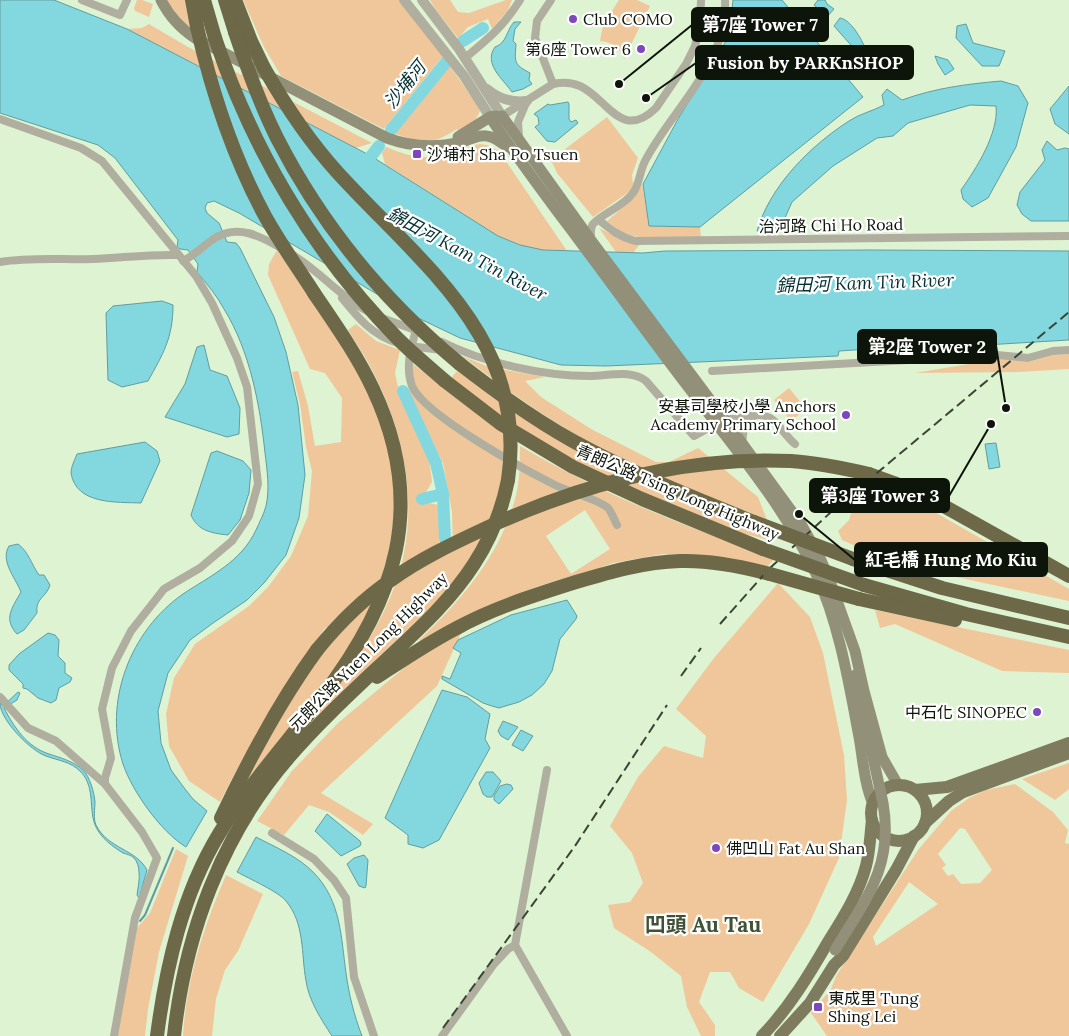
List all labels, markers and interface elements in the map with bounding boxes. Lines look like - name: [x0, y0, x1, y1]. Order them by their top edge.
- callout: 第7座 Tower 7: [692, 8, 828, 41]
- place label: Club COMO: [583, 9, 673, 29]
- marker: Club COMO: [567, 13, 579, 25]
- text: 第7座 Tower 7: [702, 13, 819, 36]
- place label: 第6座 Tower 6: [525, 39, 631, 59]
- marker: 第6座 Tower 6: [635, 43, 647, 55]
- callout: Fusion by PARKnSHOP: [696, 46, 913, 79]
- text: Fusion by PARKnSHOP: [707, 51, 904, 74]
- water label: 沙埔河: [379, 54, 432, 113]
- place label: 沙埔村 Sha Po Tsuen: [427, 144, 579, 164]
- marker: 沙埔村 Sha Po Tsuen: [411, 148, 423, 160]
- water label: 錦田河 Kam Tin River: [383, 202, 552, 306]
- street label: 治河路 Chi Ho Road: [759, 214, 904, 236]
- water label: 錦田河 Kam Tin River: [776, 268, 955, 297]
- callout: 第2座 Tower 2: [858, 330, 996, 363]
- text: 第2座 Tower 2: [868, 335, 986, 358]
- place label: 安基司學校小學 Anchors Academy Primary School: [649, 396, 836, 434]
- marker: 安基司學校小學 Anchors Academy Primary School: [840, 409, 852, 421]
- street label: 青朗公路 Tsing Long Highway: [573, 440, 783, 544]
- callout: 第3座 Tower 3: [810, 479, 949, 512]
- text: 第3座 Tower 3: [820, 484, 940, 507]
- callout: 紅毛橋 Hung Mo Kiu: [855, 543, 1047, 576]
- text: 紅毛橋 Hung Mo Kiu: [865, 548, 1037, 571]
- street label: 元朗公路 Yuen Long Highway: [285, 567, 452, 734]
- place label: 中石化 SINOPEC: [905, 702, 1027, 722]
- marker: 中石化 SINOPEC: [1031, 706, 1043, 718]
- place label: 佛凹山 Fat Au Shan: [726, 838, 866, 858]
- marker: 佛凹山 Fat Au Shan: [710, 842, 722, 854]
- district label: 凹頭 Au Tau: [645, 911, 761, 938]
- place label: 東成里 Tung Shing Lei: [828, 988, 919, 1026]
- marker: 東成里 Tung Shing Lei: [812, 1001, 824, 1013]

